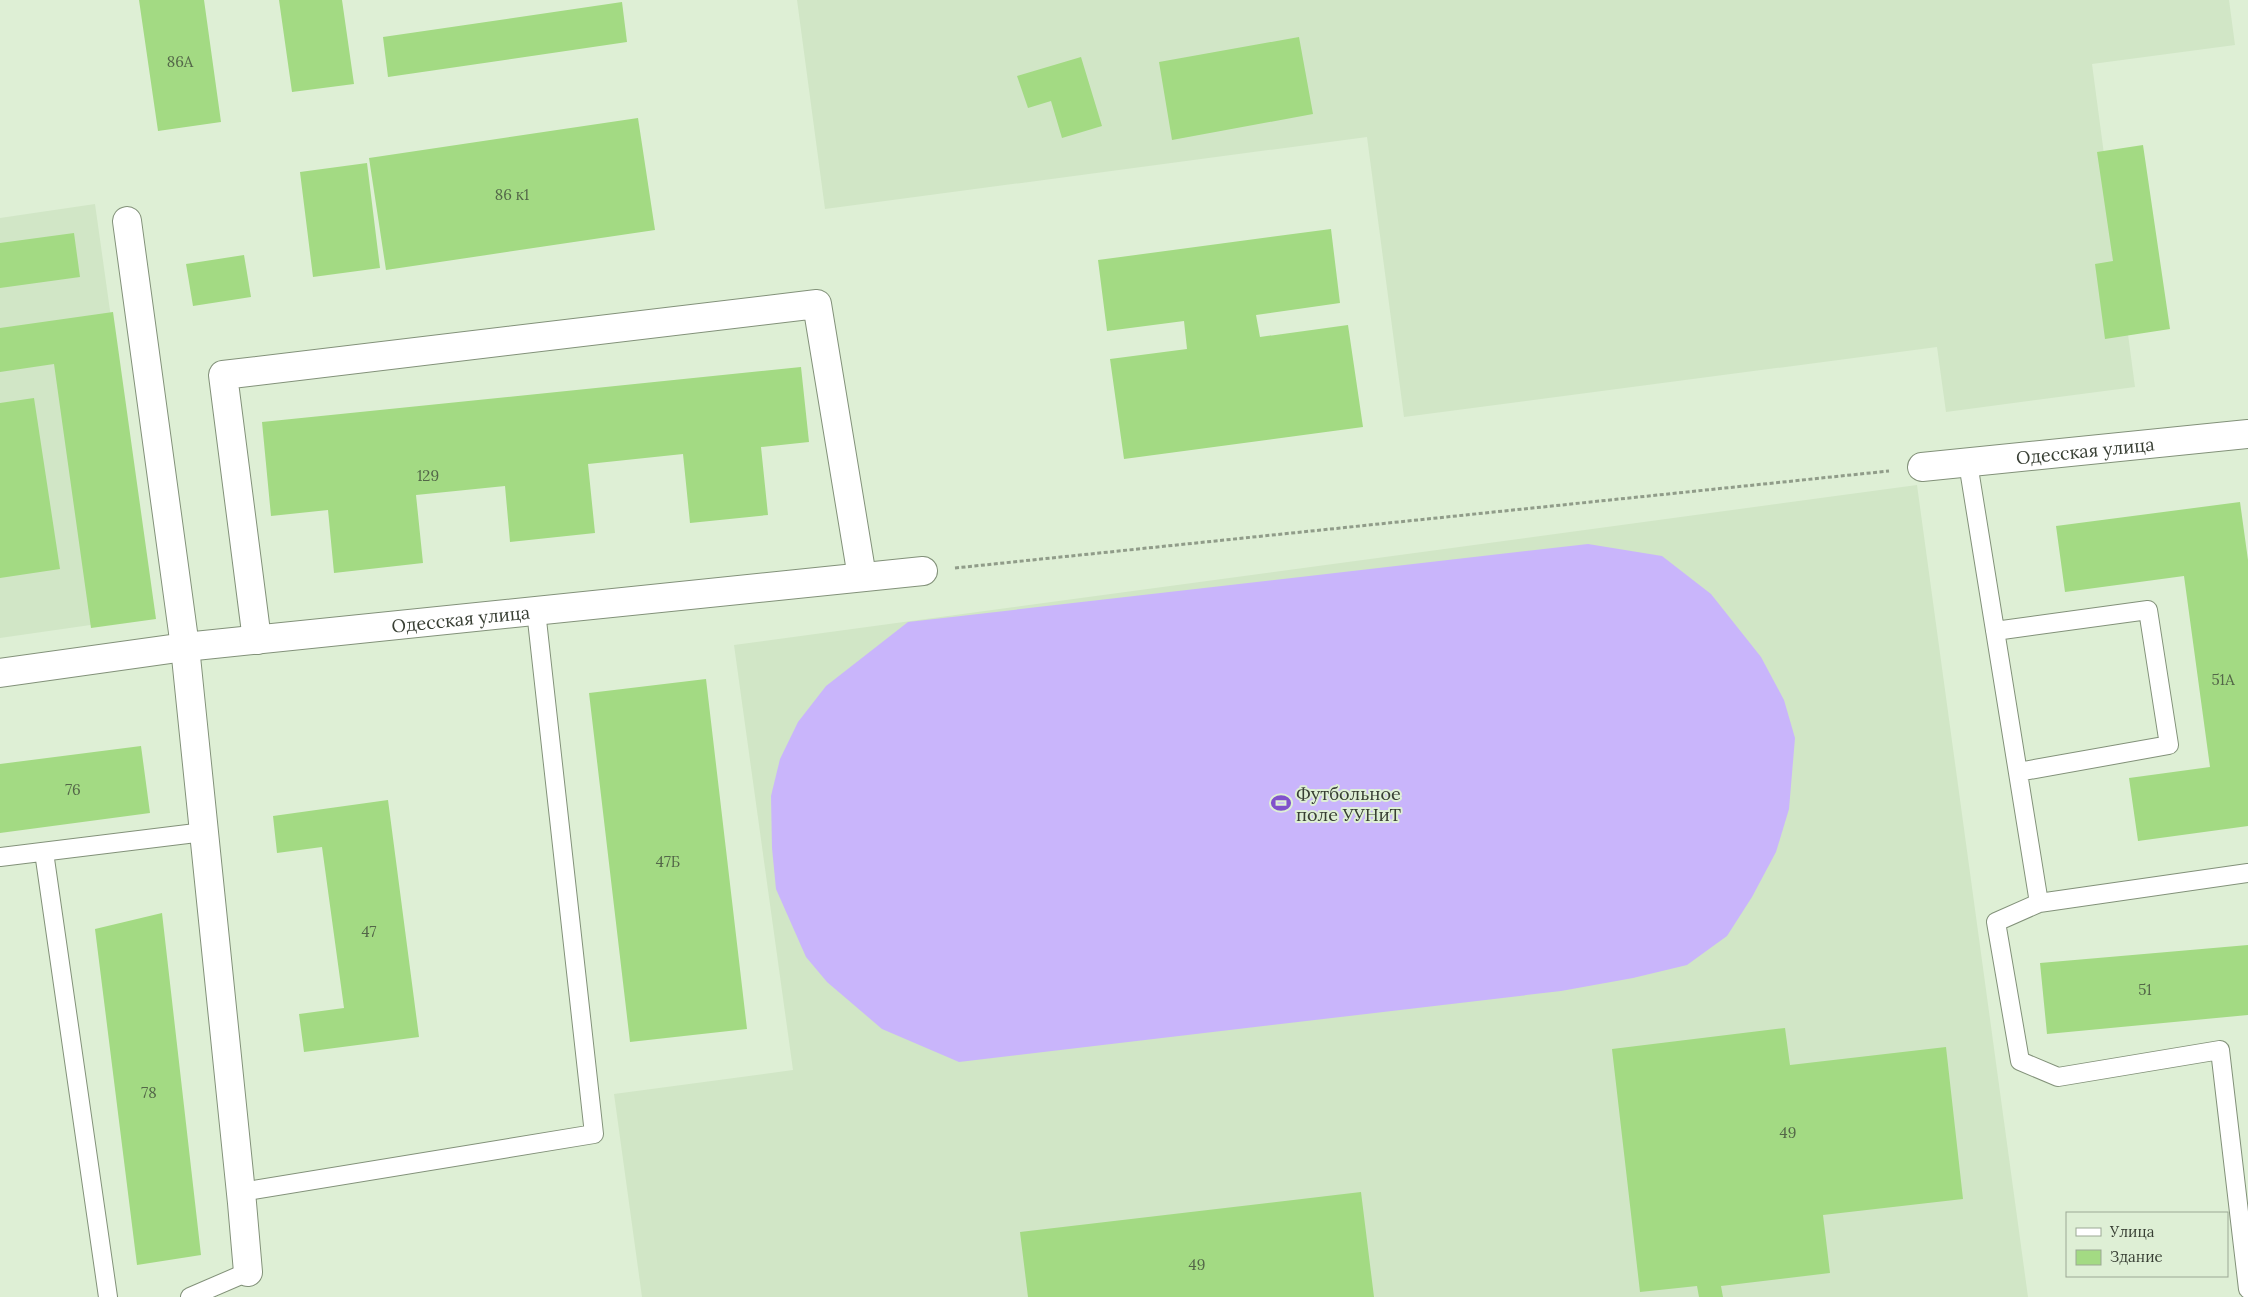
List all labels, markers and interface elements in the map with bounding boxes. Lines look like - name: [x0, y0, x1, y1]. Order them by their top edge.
- house number: 86А: [167, 52, 194, 71]
- house number: 86 к1: [495, 185, 529, 204]
- street label: Одесская улица: [2015, 432, 2155, 469]
- house number: 129: [417, 466, 439, 485]
- street label: Одесская улица: [390, 600, 531, 637]
- house number: 51А: [2211, 670, 2235, 689]
- house number: 76: [65, 780, 81, 799]
- place label: Футбольное поле УУНиТ: [1296, 782, 1401, 826]
- sports icon: Футбольное поле УУНиТ: [1270, 792, 1292, 814]
- house number: 47Б: [656, 852, 680, 871]
- house number: 47: [361, 922, 377, 941]
- house number: 51: [2138, 980, 2152, 999]
- house number: 78: [141, 1083, 157, 1102]
- house number: 49: [1780, 1123, 1796, 1142]
- legend: [2066, 1212, 2228, 1277]
- text: Улица: [2109, 1222, 2155, 1241]
- text: Здание: [2110, 1247, 2163, 1266]
- house number: 49: [1189, 1255, 1205, 1274]

